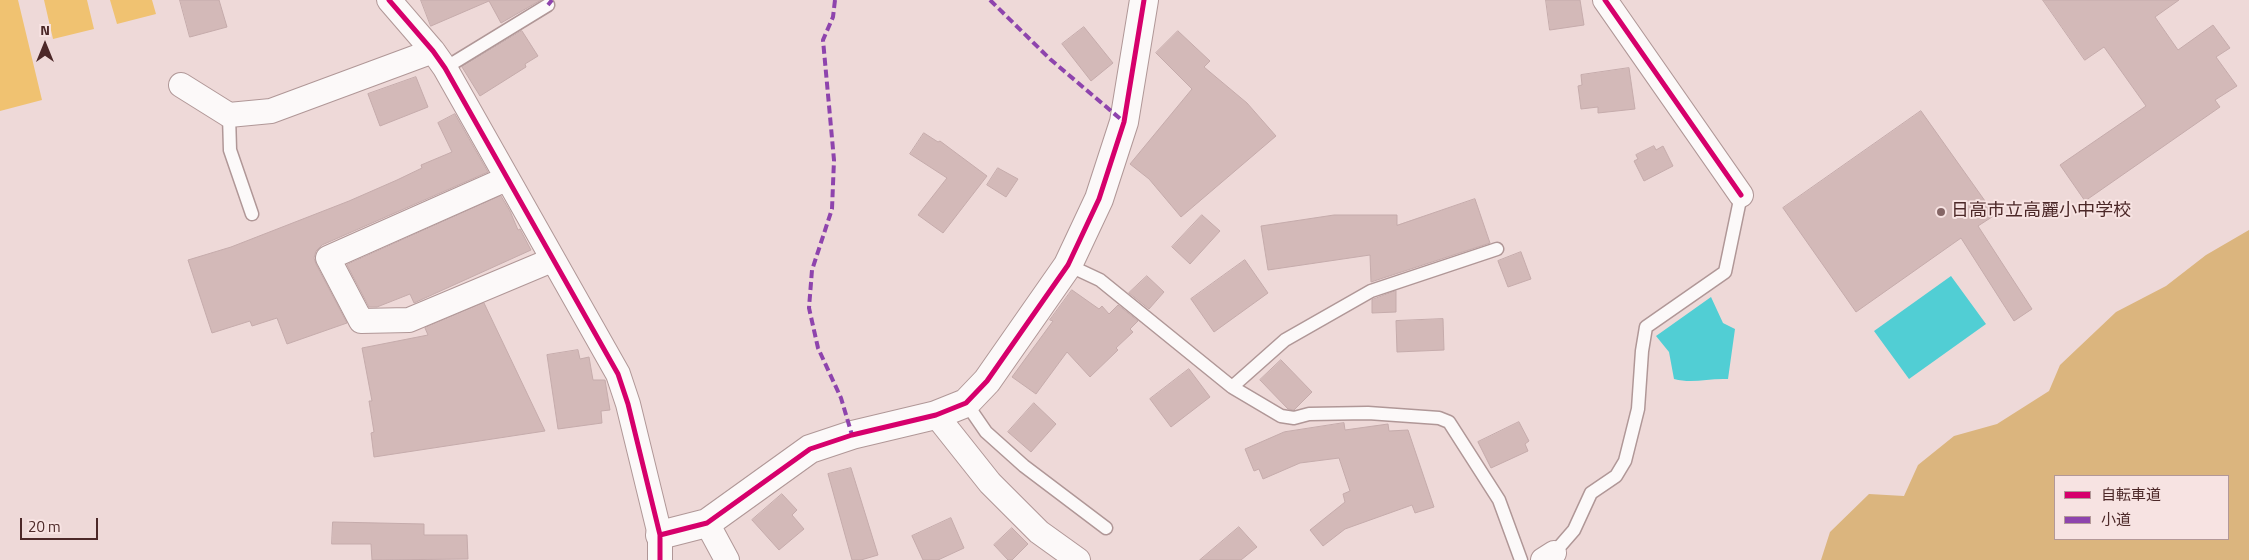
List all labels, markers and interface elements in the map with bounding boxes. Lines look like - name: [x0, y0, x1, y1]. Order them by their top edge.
- text: N: [40, 19, 50, 40]
- north arrow: [20, 20, 70, 70]
- place label: 日高市立高麗小中学校: [1951, 201, 2131, 223]
- marker: 日高市立高麗小中学校: [1935, 206, 1947, 218]
- legend: [2054, 475, 2229, 540]
- text: 自転車道: [2101, 483, 2161, 506]
- scale bar: [22, 508, 100, 540]
- text: 小道: [2101, 508, 2131, 531]
- text: 20 m: [28, 515, 61, 538]

